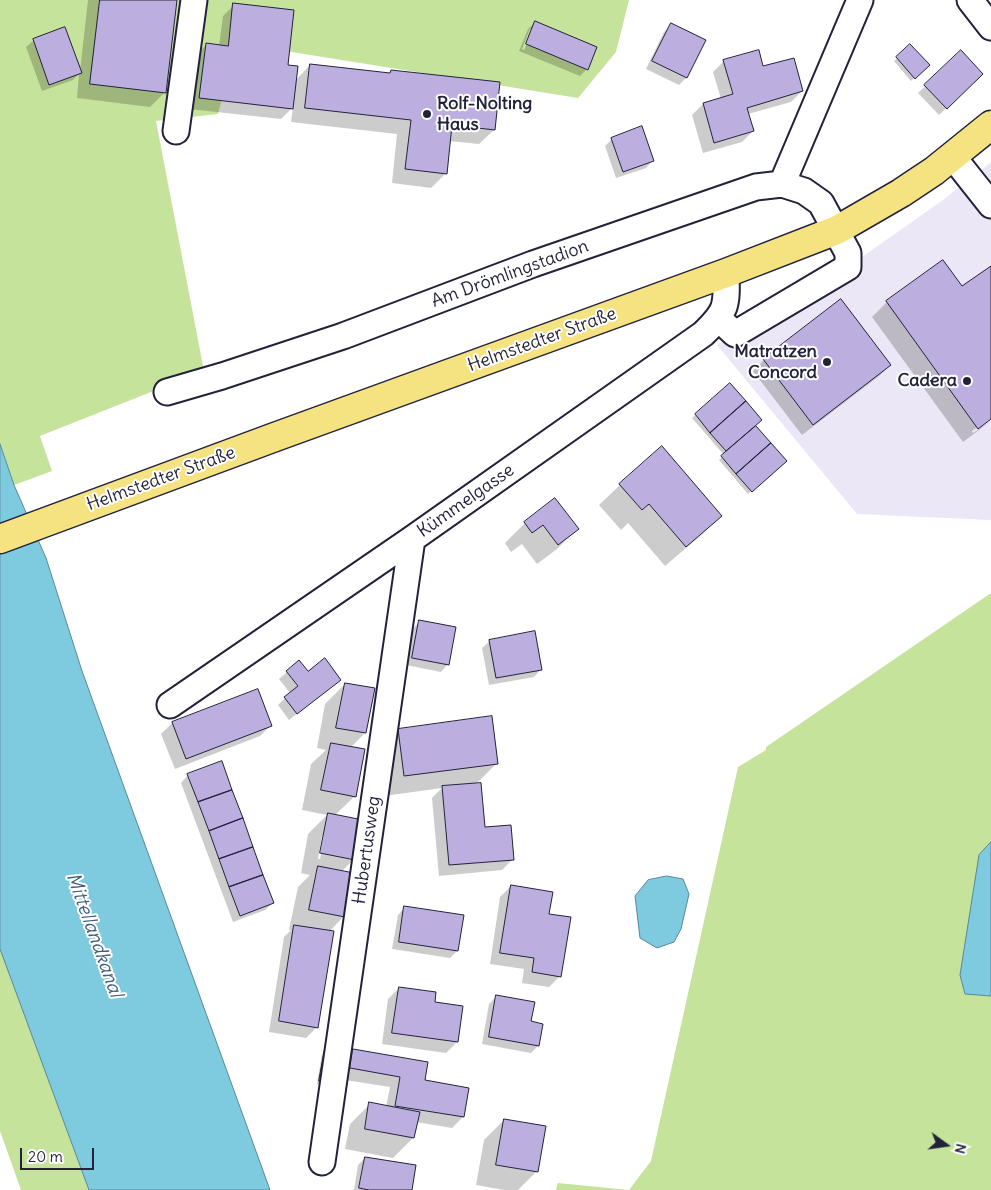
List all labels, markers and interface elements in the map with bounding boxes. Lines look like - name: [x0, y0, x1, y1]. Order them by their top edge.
- place label: Rolf-Nolting Haus: [437, 93, 532, 136]
- marker: Rolf-Nolting Haus: [421, 108, 433, 120]
- street label: Am Drömlingstadion: [428, 236, 592, 312]
- street label: Helmstedter Straße: [465, 303, 619, 377]
- place label: Matratzen Concord: [734, 341, 817, 384]
- marker: Matratzen Concord: [821, 356, 833, 368]
- place label: Cadera: [897, 370, 957, 392]
- marker: Cadera: [961, 375, 973, 387]
- street label: Helmstedter Straße: [84, 442, 238, 516]
- street label: Kümmelgasse: [413, 460, 519, 542]
- street label: Hubertusweg: [349, 794, 385, 906]
- water label: Mittellandkanal: [61, 870, 127, 1000]
- north arrow: [921, 1120, 971, 1170]
- scale bar: [22, 1138, 96, 1170]
- text: N: [951, 1142, 970, 1156]
- text: 20 m: [28, 1147, 63, 1166]

